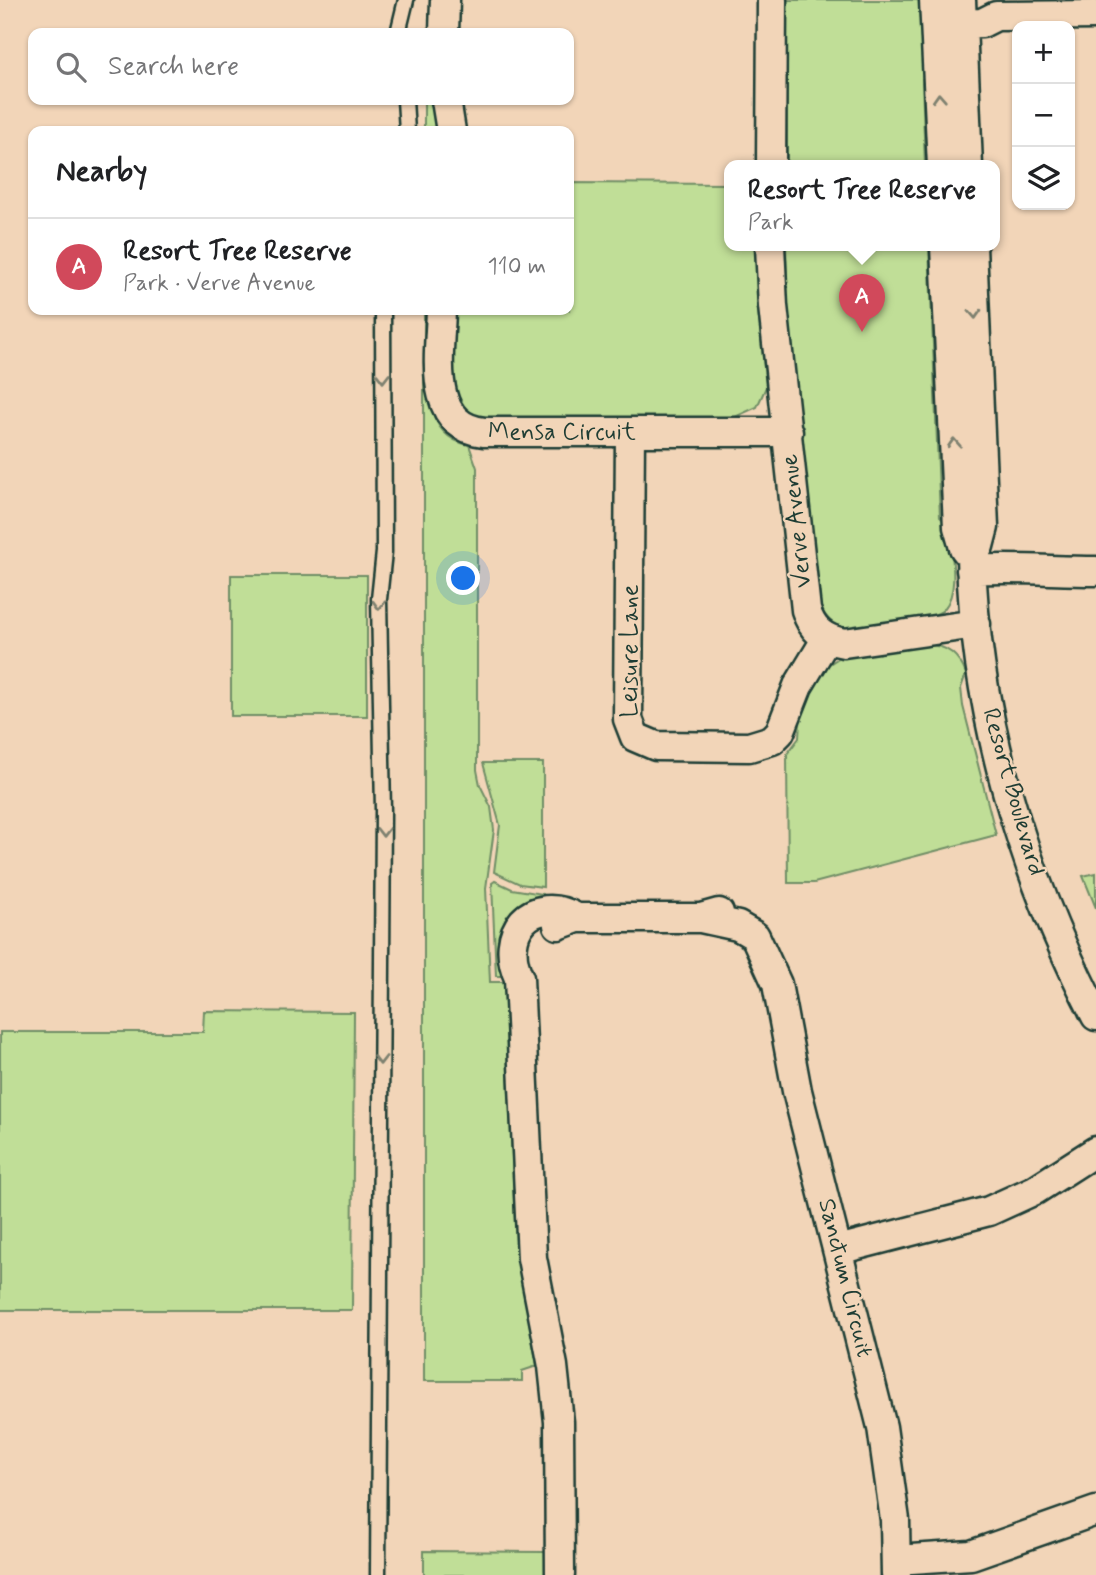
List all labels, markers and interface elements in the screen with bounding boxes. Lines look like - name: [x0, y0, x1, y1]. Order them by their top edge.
- map controls: [1012, 21, 1075, 210]
- button: +: [1012, 21, 1075, 84]
- search box: [28, 28, 574, 105]
- icon: search: [52, 48, 90, 86]
- text: Search here: [108, 50, 239, 84]
- button: −: [1012, 84, 1075, 147]
- one-way arrow: [931, 92, 946, 103]
- button: layers: [1012, 147, 1075, 210]
- text: Nearby: [56, 152, 147, 191]
- popup: [724, 160, 1000, 251]
- text: Resort Tree Reserve: [748, 174, 976, 208]
- text: Park: [748, 208, 793, 238]
- text: Resort Tree Reserve: [123, 235, 352, 269]
- text: A: [71, 252, 87, 282]
- text: 110 m: [487, 252, 546, 282]
- text: Park · Verve Avenue: [123, 269, 315, 299]
- pin: A: [839, 274, 885, 332]
- one-way arrow: [967, 309, 982, 320]
- one-way arrow: [375, 373, 391, 384]
- street label: Mensa Circuit: [488, 417, 636, 448]
- one-way arrow: [947, 438, 962, 449]
- street label: Verve Avenue: [775, 453, 819, 589]
- your location: [446, 561, 480, 595]
- street label: Leisure Lane: [615, 584, 646, 718]
- one-way arrow: [371, 600, 387, 611]
- street label: Resort Boulevard: [974, 705, 1052, 879]
- one-way arrow: [375, 828, 391, 838]
- one-way arrow: [372, 1055, 388, 1066]
- street label: Sanctum Circuit: [810, 1195, 880, 1361]

